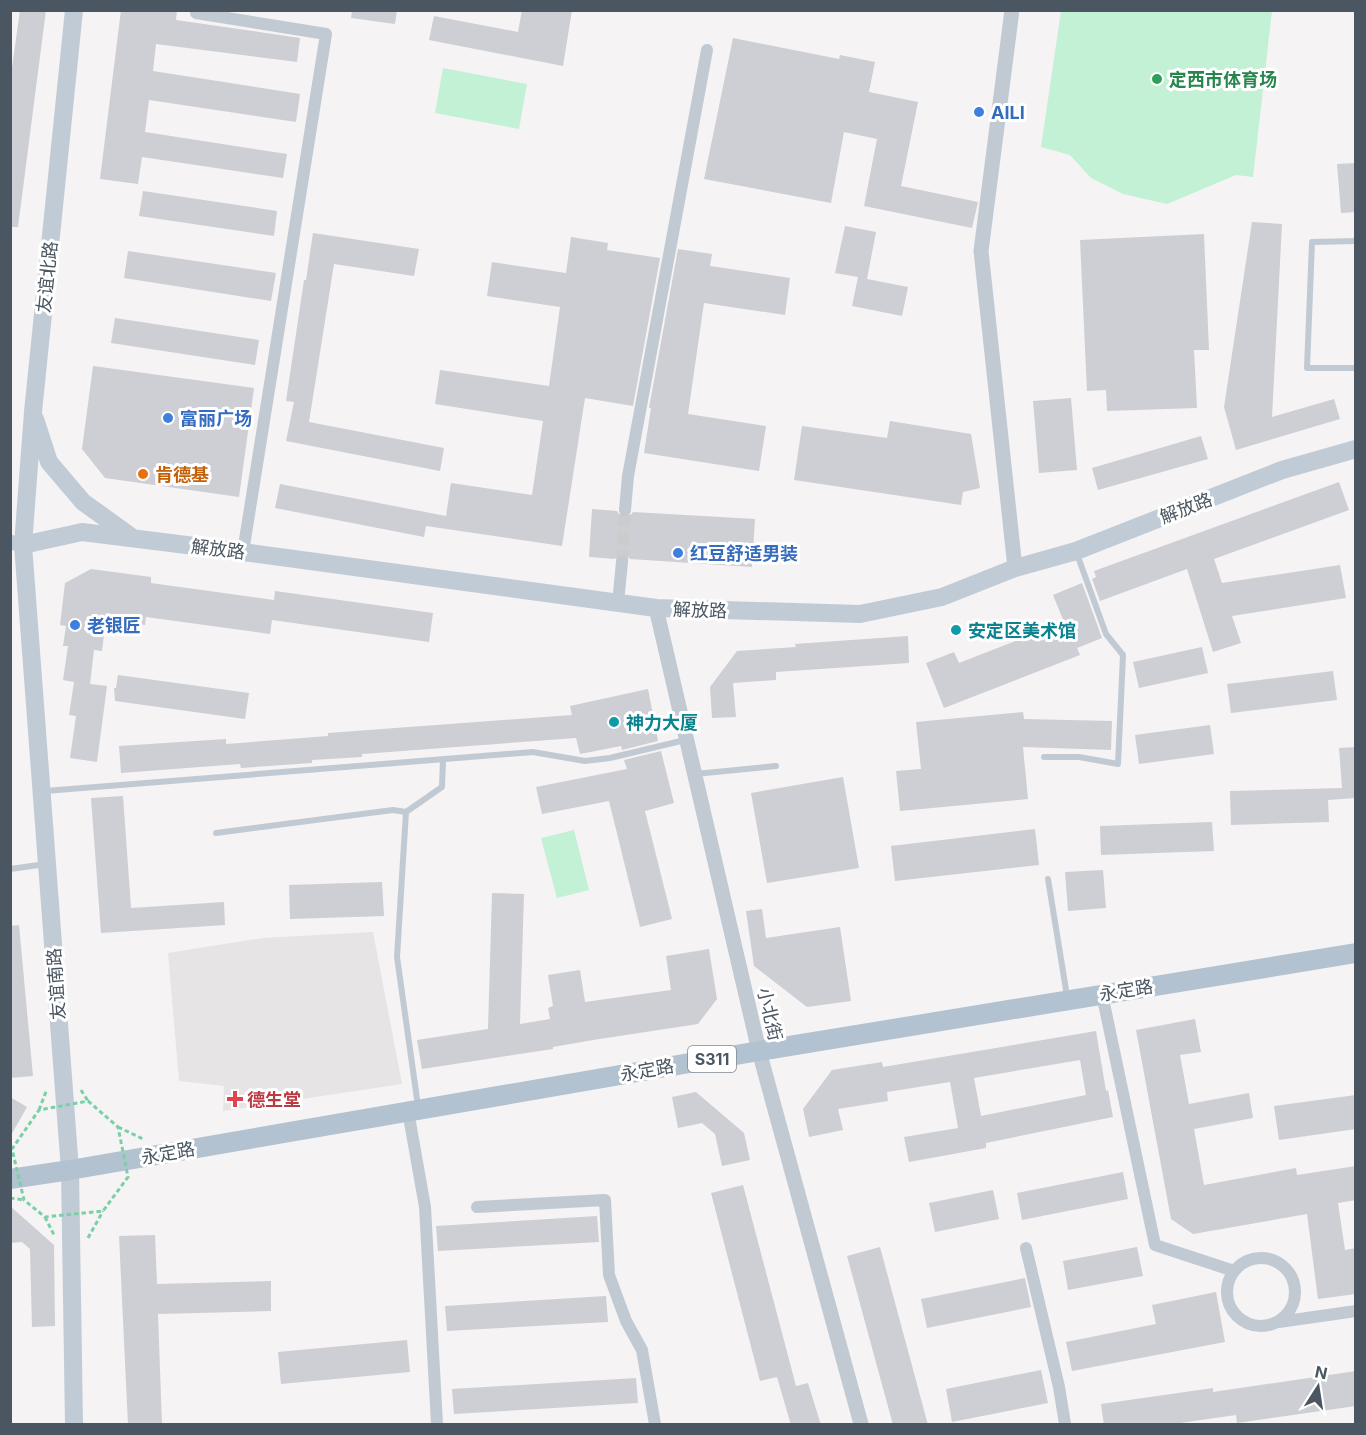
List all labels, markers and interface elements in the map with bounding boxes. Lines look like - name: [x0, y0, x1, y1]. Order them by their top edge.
- place label: 定西市体育场: [1169, 69, 1277, 90]
- marker: 定西市体育场: [1150, 72, 1164, 86]
- place label: AILI: [991, 102, 1025, 123]
- marker: AILI: [972, 105, 986, 119]
- street label: 友谊北路: [33, 240, 61, 314]
- place label: 富丽广场: [180, 408, 252, 429]
- marker: 富丽广场: [161, 411, 175, 425]
- place label: 肯德基: [155, 464, 209, 485]
- marker: 肯德基: [136, 467, 150, 481]
- street label: 解放路: [1157, 489, 1215, 527]
- street label: 解放路: [190, 535, 246, 563]
- place label: 红豆舒适男装: [690, 543, 798, 564]
- marker: 红豆舒适男装: [671, 546, 685, 560]
- street label: 解放路: [673, 599, 727, 621]
- place label: 老银匠: [87, 615, 141, 636]
- marker: 老银匠: [68, 618, 82, 632]
- place label: 安定区美术馆: [968, 620, 1076, 641]
- marker: 安定区美术馆: [949, 623, 963, 637]
- place label: 神力大厦: [626, 712, 698, 733]
- marker: 神力大厦: [607, 715, 621, 729]
- street label: 友谊南路: [43, 947, 69, 1021]
- street label: 永定路: [1098, 975, 1154, 1005]
- street label: 小北街: [754, 985, 786, 1043]
- road number: S311: [688, 1046, 736, 1072]
- street label: 永定路: [619, 1055, 675, 1085]
- place label: 德生堂: [247, 1089, 301, 1110]
- marker: 德生堂: [228, 1092, 242, 1106]
- street label: 永定路: [140, 1138, 196, 1168]
- north arrow: [1288, 1357, 1348, 1417]
- text: N: [1313, 1361, 1329, 1383]

